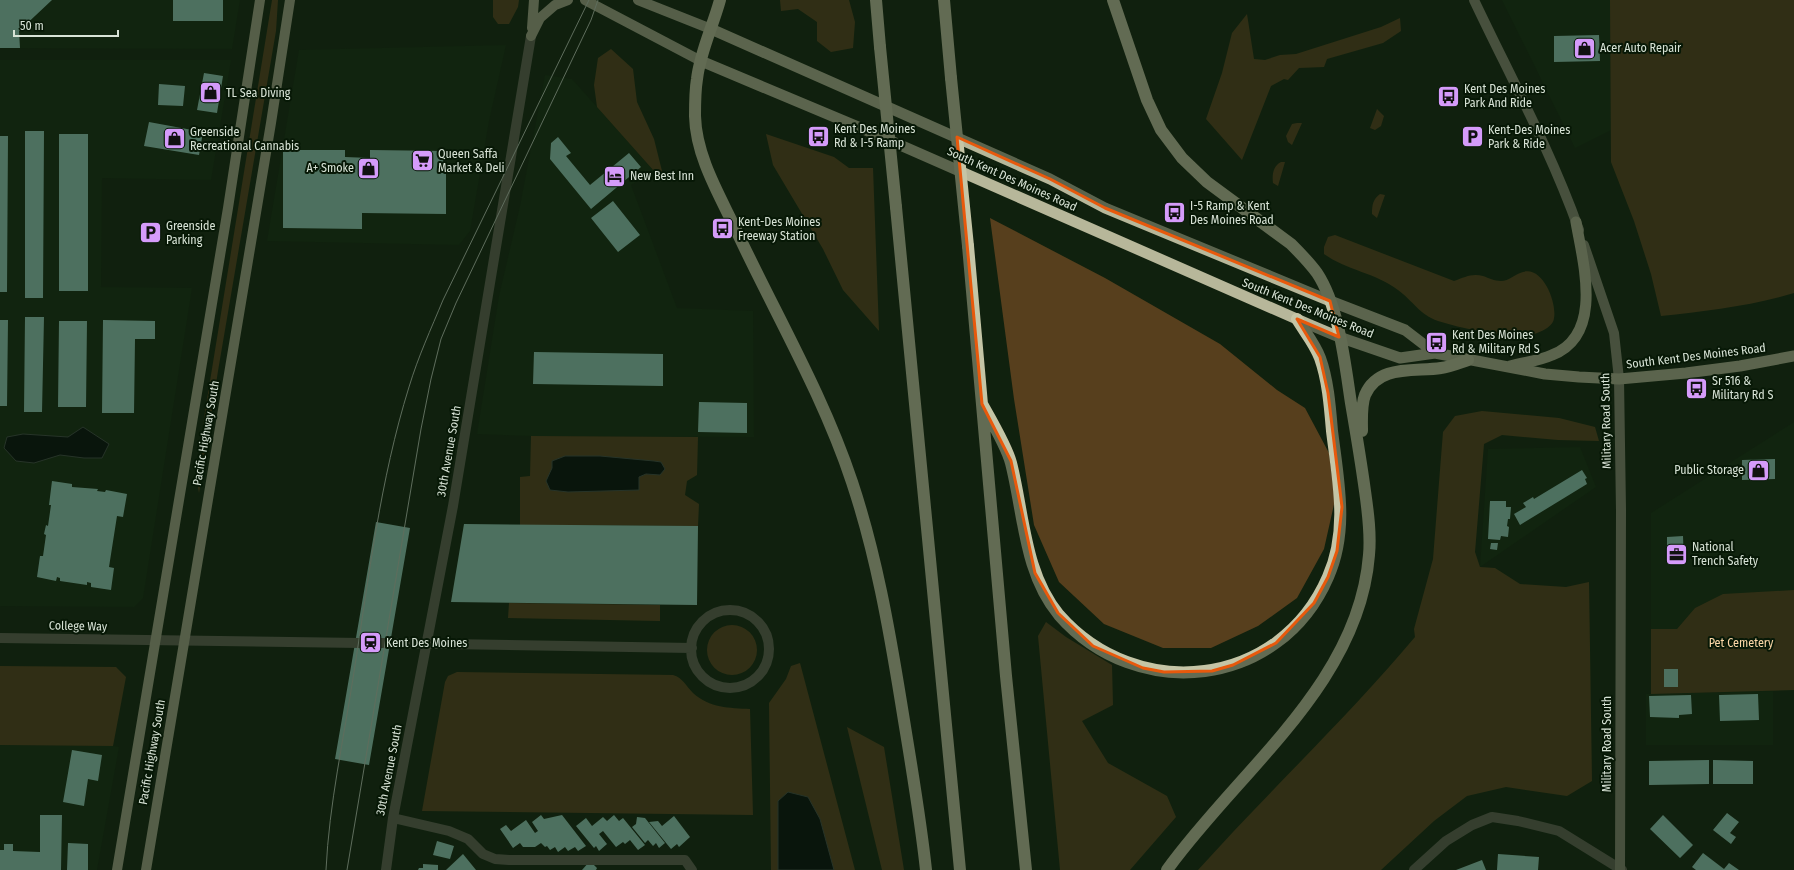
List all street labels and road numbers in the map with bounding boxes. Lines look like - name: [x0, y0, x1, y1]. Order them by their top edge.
- street label: South Kent Des Moines Road: [945, 144, 1079, 214]
- street label: South Kent Des Moines Road: [1240, 275, 1376, 341]
- street label: South Kent Des Moines Road: [1625, 340, 1767, 372]
- street label: Military Road South: [1598, 373, 1614, 469]
- street label: Pacific Highway South: [190, 379, 222, 487]
- street label: 30th Avenue South: [434, 404, 464, 498]
- street label: College Way: [49, 618, 108, 634]
- street label: Military Road South: [1600, 696, 1614, 792]
- street label: Pacific Highway South: [136, 698, 168, 806]
- street label: 30th Avenue South: [373, 723, 405, 817]

